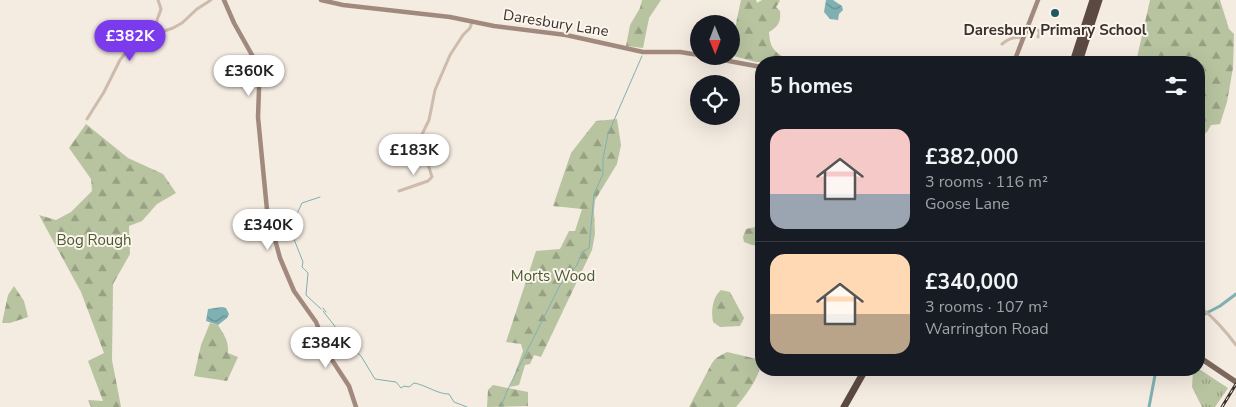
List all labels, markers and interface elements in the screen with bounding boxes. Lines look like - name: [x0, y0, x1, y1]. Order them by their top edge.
- street label: Daresbury Lane: [502, 5, 610, 41]
- marker: Daresbury Primary School: [1049, 7, 1061, 19]
- north arrow: [690, 15, 740, 65]
- map controls: [690, 15, 740, 125]
- pin: £382K: [95, 20, 165, 62]
- place label: Daresbury Primary School: [963, 20, 1147, 40]
- text: £382K: [105, 25, 155, 47]
- pin: £360K: [214, 54, 284, 97]
- text: £360K: [224, 60, 274, 82]
- text: 5 homes: [770, 72, 853, 100]
- icon: filters: [1162, 72, 1190, 100]
- button: locate: [690, 75, 740, 125]
- pin: £183K: [379, 134, 449, 176]
- text: £183K: [389, 139, 439, 161]
- text: £382,000: [925, 143, 1018, 171]
- icon: home: [810, 149, 870, 209]
- text: 3 rooms · 116 m²: [925, 171, 1048, 193]
- text: Goose Lane: [925, 193, 1010, 215]
- pin: £340K: [233, 208, 303, 251]
- text: £340K: [243, 214, 293, 236]
- park label: Bog Rough: [56, 230, 132, 250]
- park label: Morts Wood: [511, 266, 595, 286]
- text: £340,000: [925, 268, 1018, 296]
- icon: home: [810, 274, 870, 334]
- text: 3 rooms · 107 m²: [925, 296, 1048, 318]
- text: Warrington Road: [925, 318, 1049, 340]
- pin: £384K: [291, 326, 361, 369]
- text: £384K: [301, 332, 351, 354]

